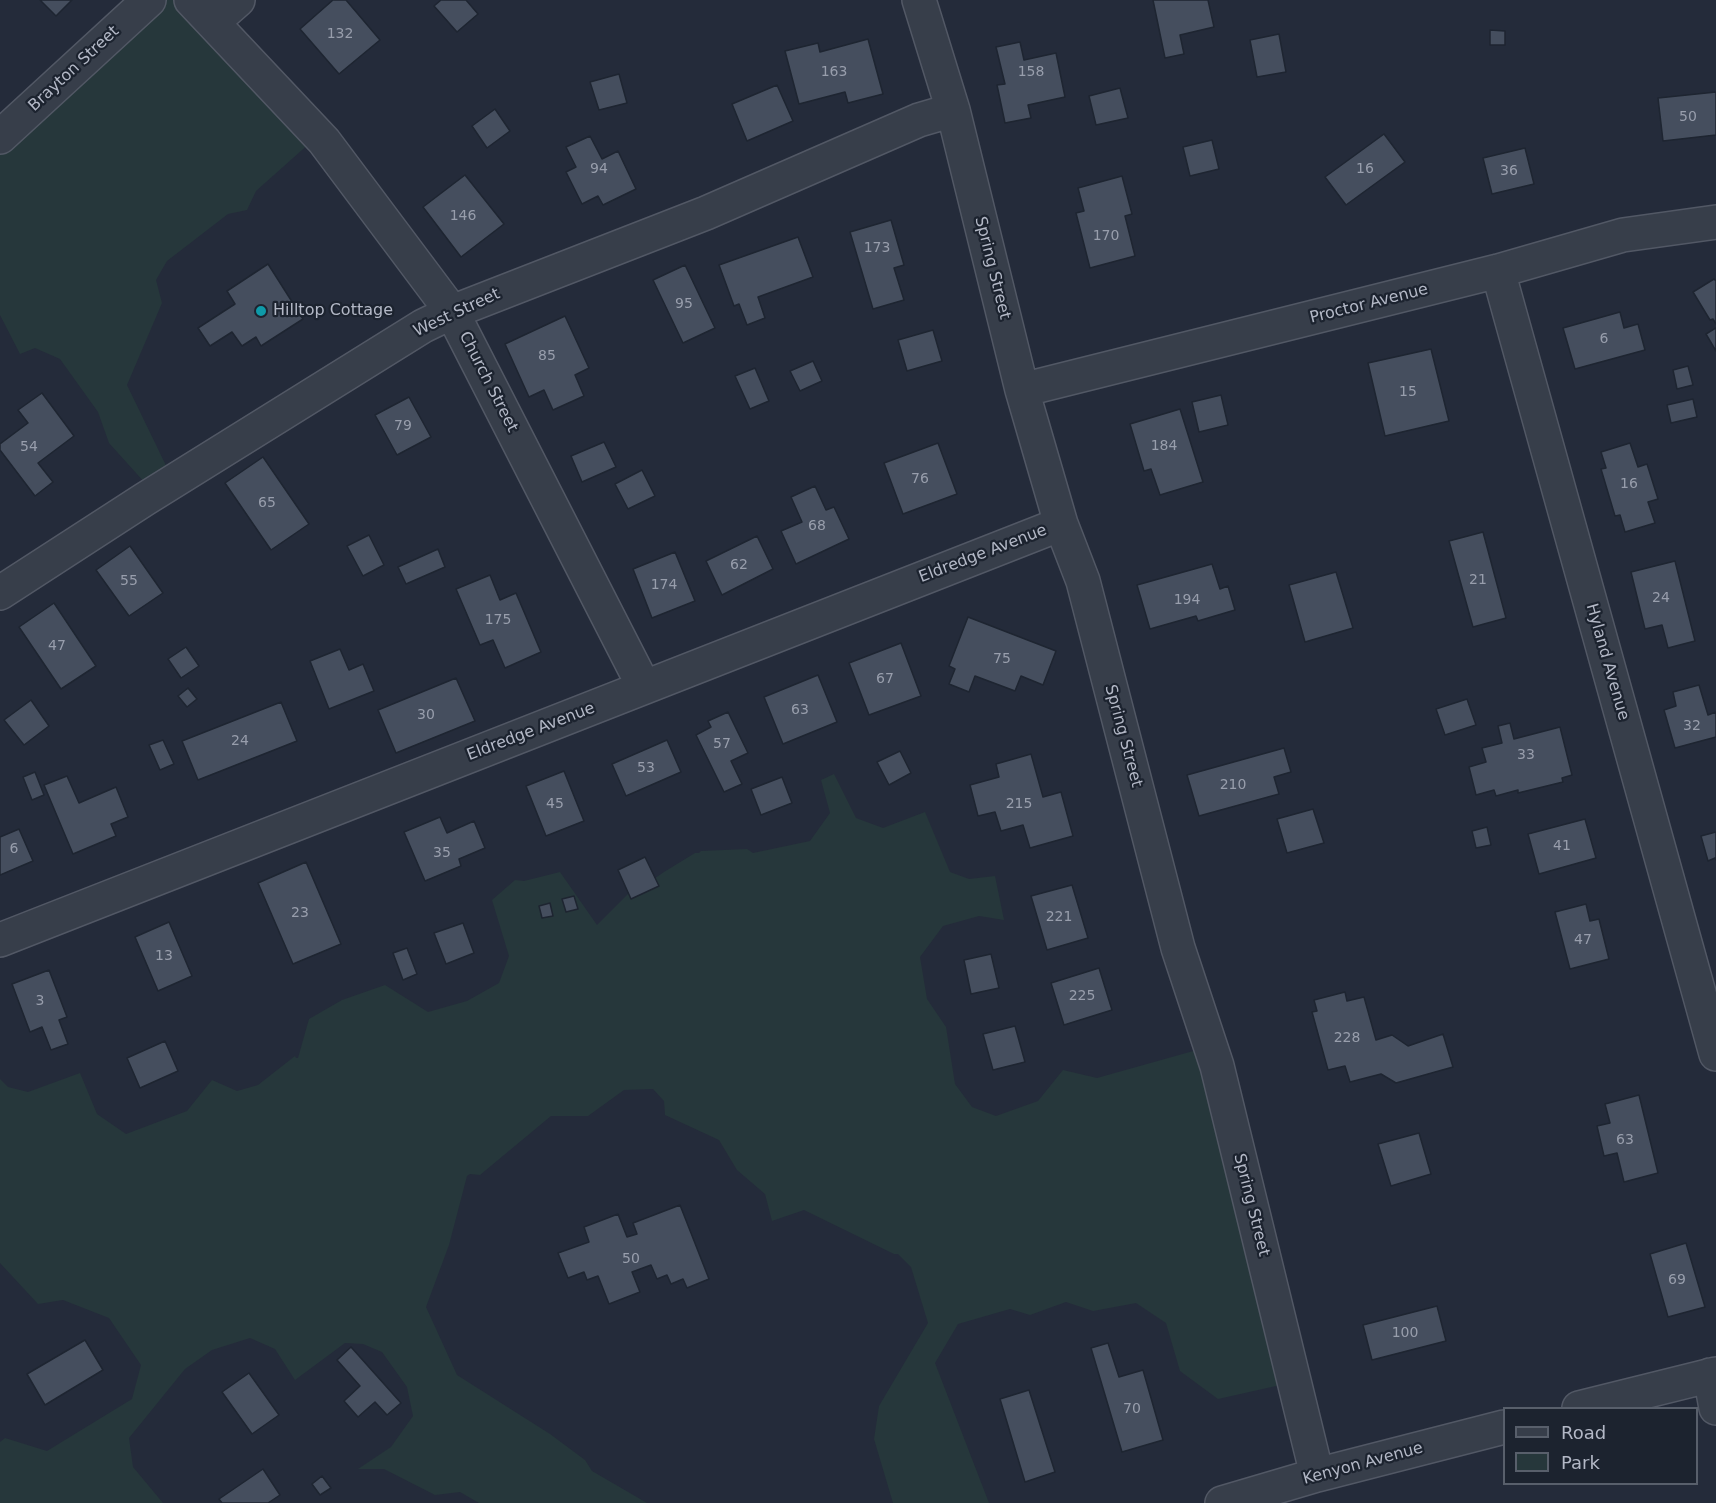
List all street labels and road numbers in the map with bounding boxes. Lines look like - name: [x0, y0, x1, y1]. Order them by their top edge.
- street label: Brayton Street: [25, 22, 123, 116]
- street label: Spring Street: [970, 215, 1014, 321]
- street label: Proctor Avenue: [1308, 280, 1430, 328]
- street label: West Street: [411, 285, 503, 341]
- street label: Church Street: [454, 328, 522, 436]
- street label: Eldredge Avenue: [916, 521, 1050, 587]
- street label: Hyland Avenue: [1581, 601, 1633, 723]
- street label: Spring Street: [1100, 683, 1146, 789]
- street label: Eldredge Avenue: [464, 699, 598, 765]
- street label: Spring Street: [1229, 1152, 1273, 1258]
- street label: Kenyon Avenue: [1301, 1439, 1425, 1489]

